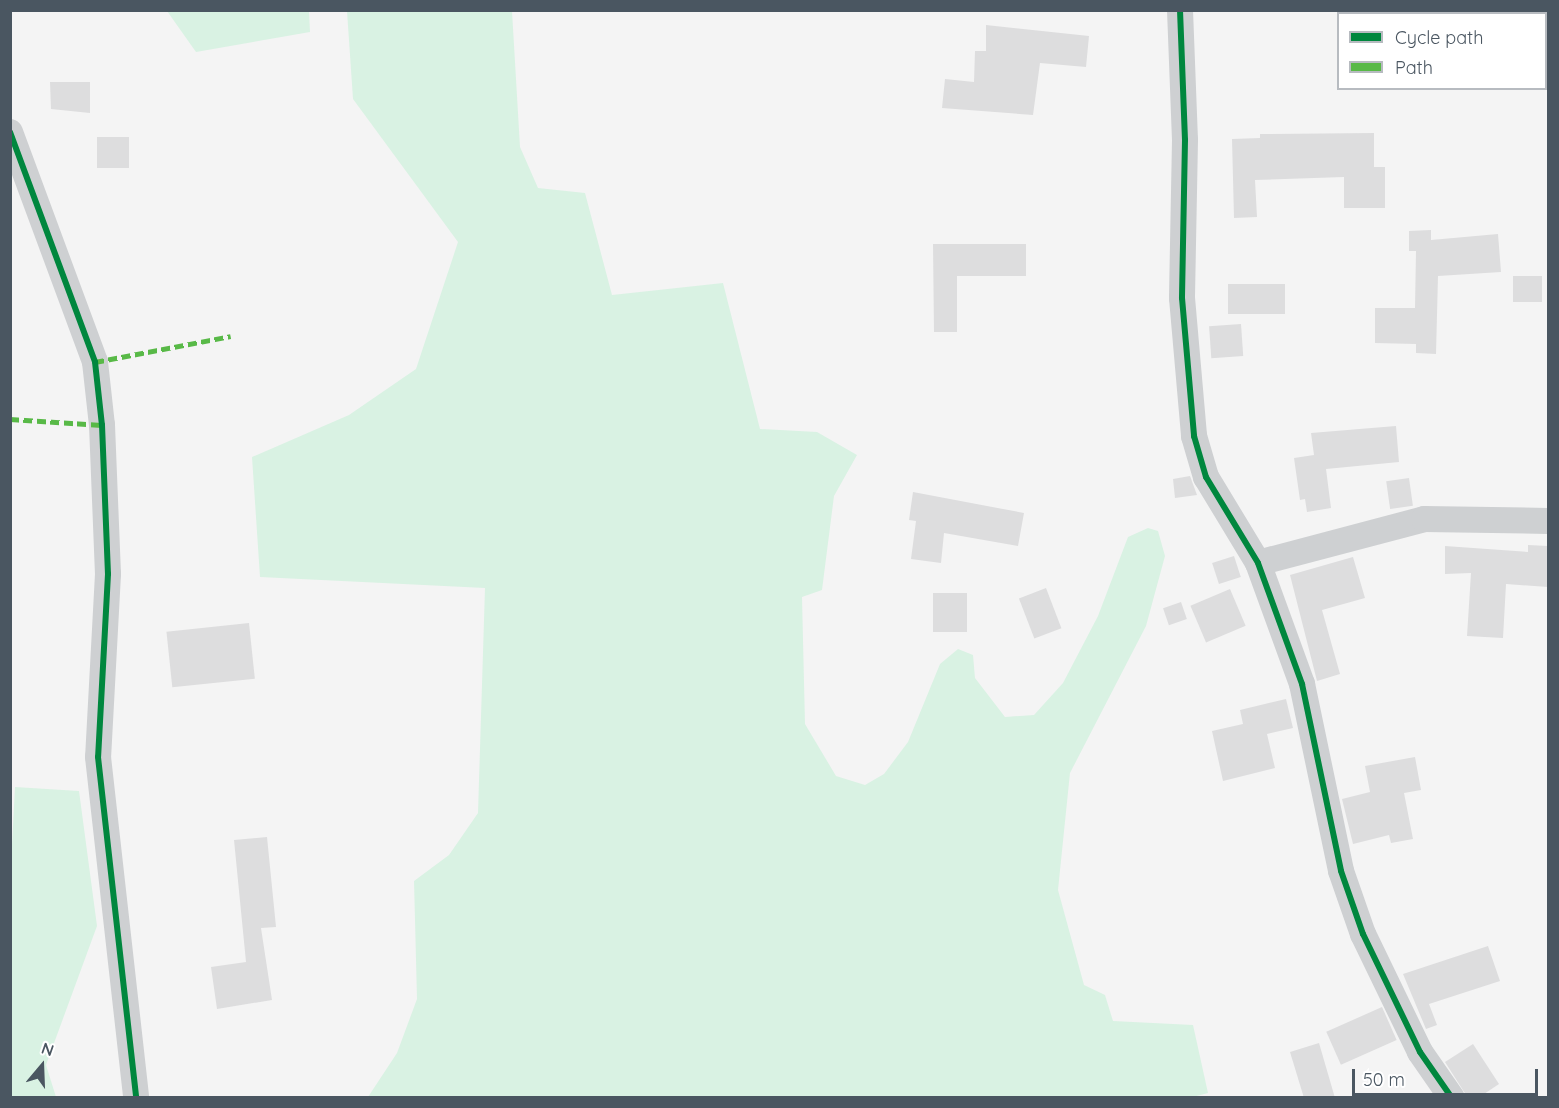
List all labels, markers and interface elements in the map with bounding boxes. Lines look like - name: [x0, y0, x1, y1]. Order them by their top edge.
- legend: [1337, 12, 1547, 90]
- text: Cycle path: [1395, 26, 1483, 49]
- text: Path: [1395, 56, 1433, 79]
- north arrow: [12, 1036, 72, 1096]
- text: N: [39, 1038, 57, 1060]
- scale bar: [1355, 1057, 1541, 1095]
- text: 50 m: [1363, 1068, 1405, 1091]

